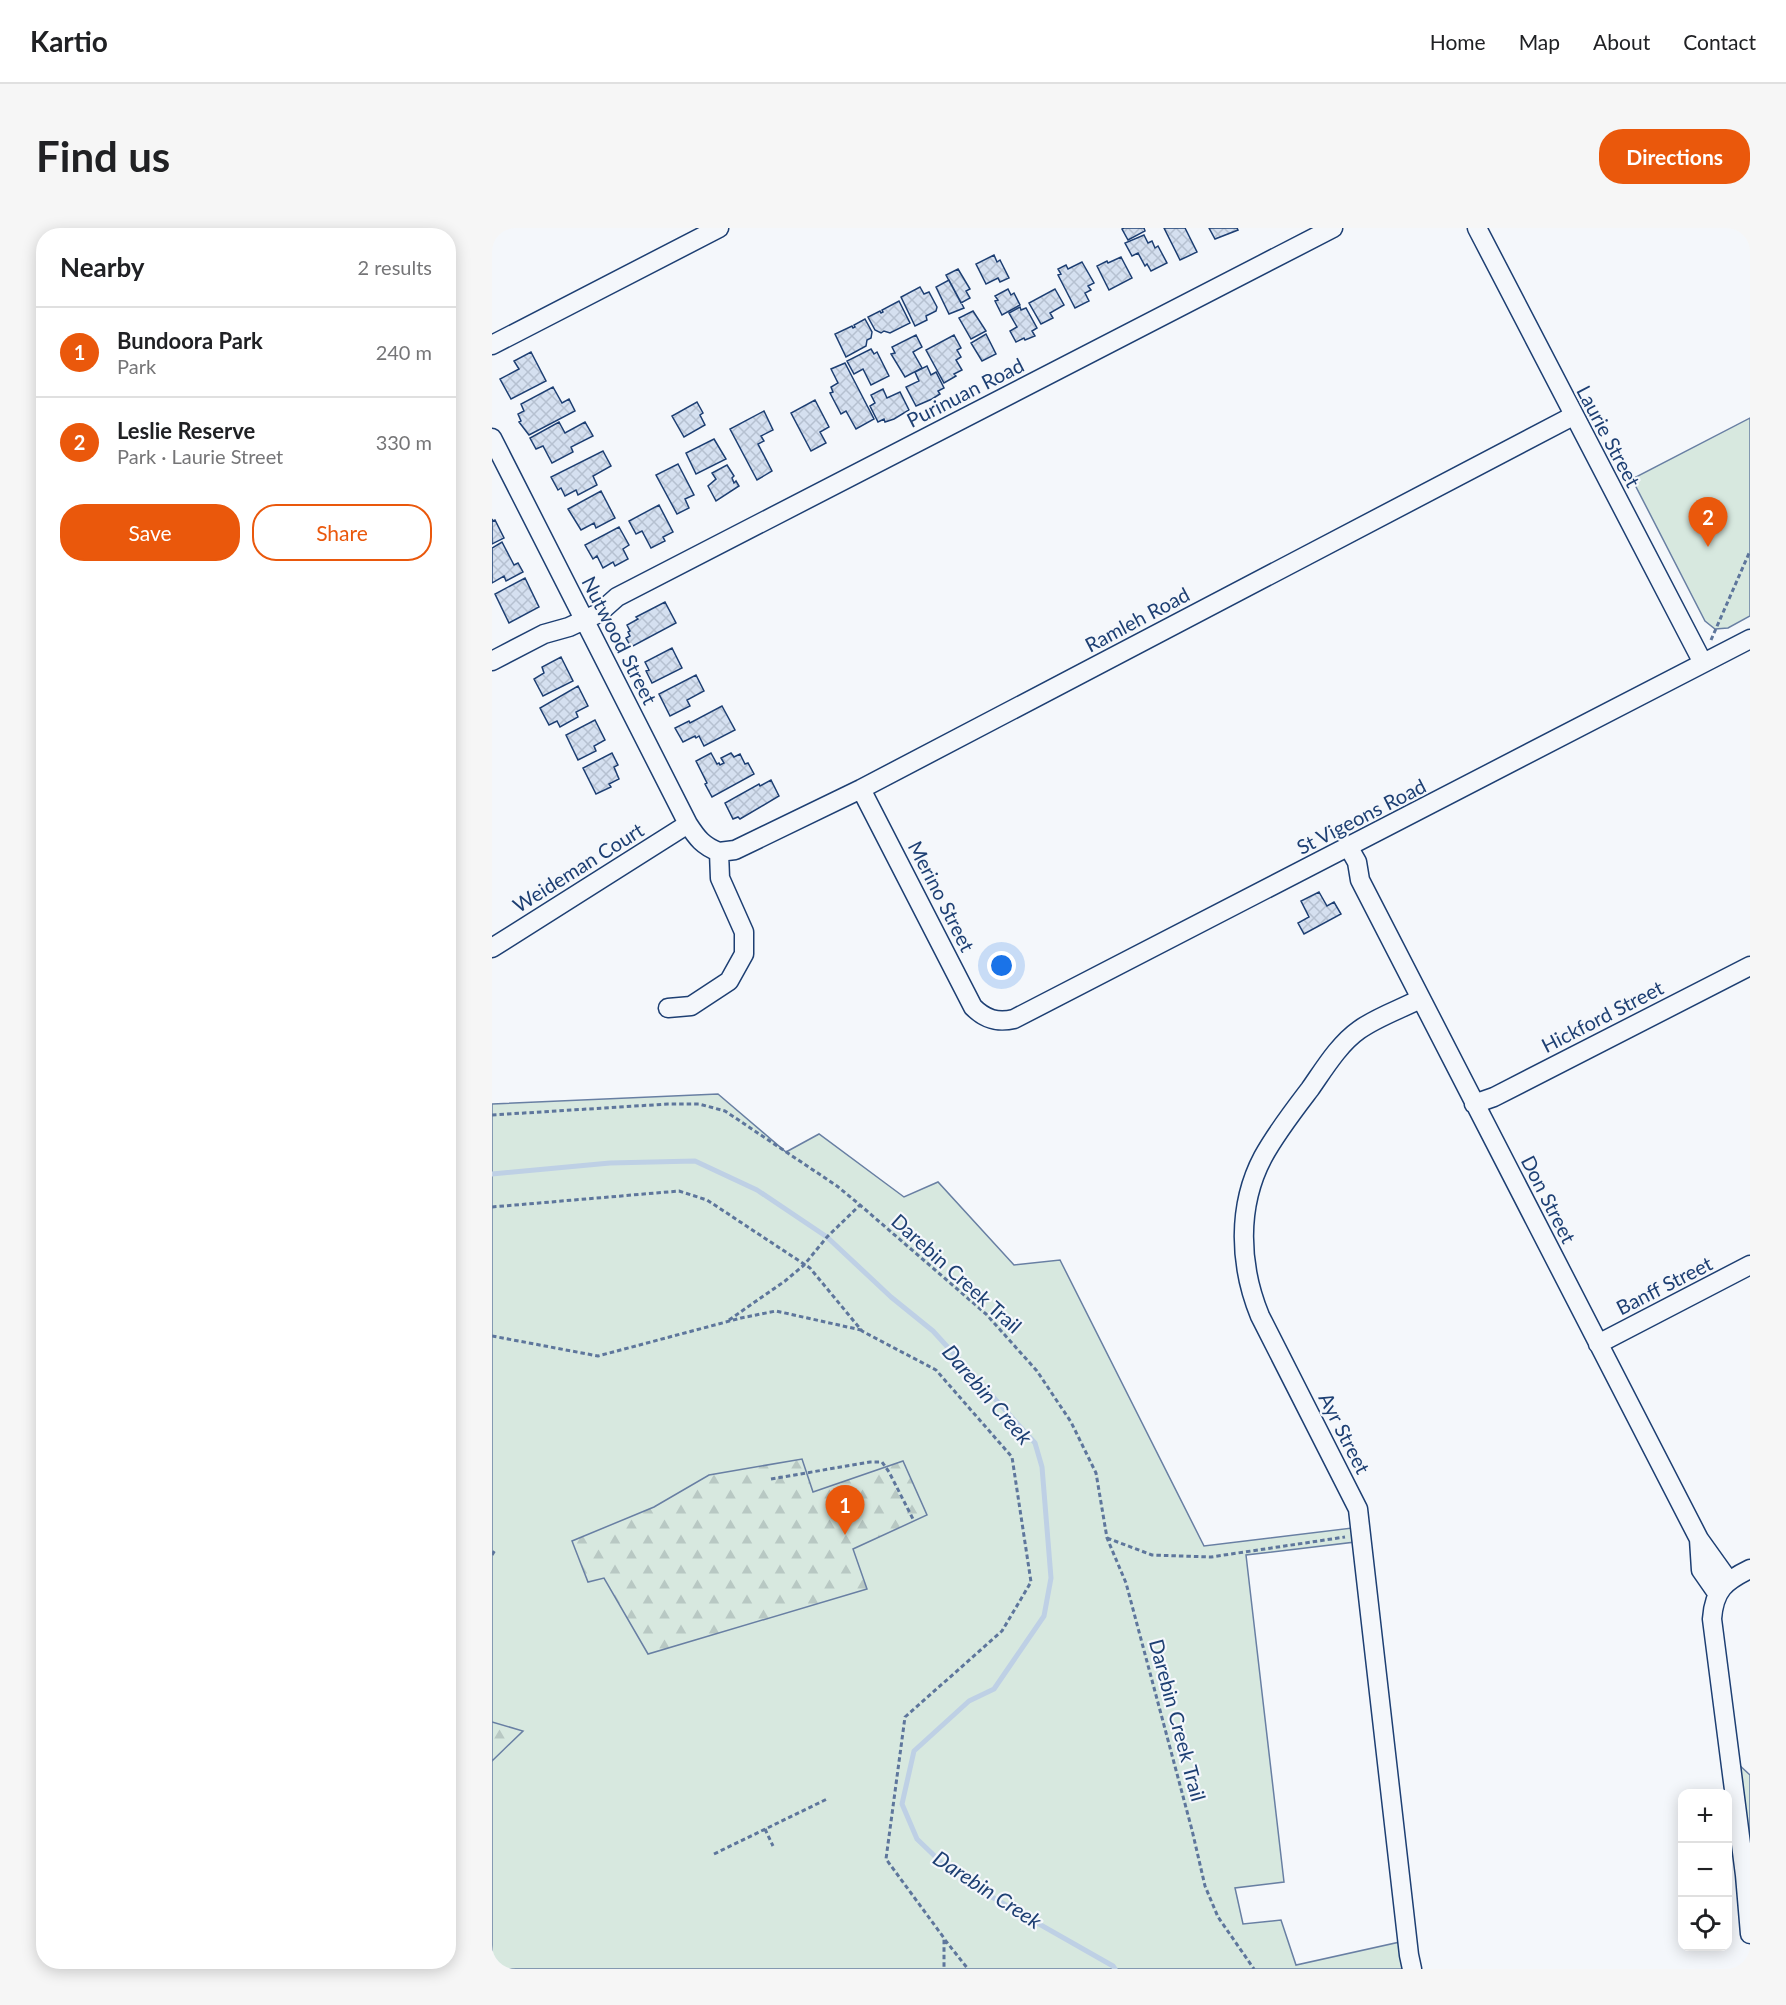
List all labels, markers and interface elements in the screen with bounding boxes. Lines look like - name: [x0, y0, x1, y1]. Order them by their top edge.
- text: Kartio: [30, 24, 108, 58]
- text: Home: [1430, 29, 1486, 54]
- text: Map: [1519, 29, 1560, 54]
- text: About: [1593, 29, 1650, 54]
- text: Contact: [1683, 29, 1756, 54]
- button: Directions: [1599, 129, 1750, 184]
- text: Find us: [36, 131, 170, 181]
- text: Nearby: [60, 251, 145, 283]
- text: 2 results: [357, 255, 432, 279]
- text: Bundoora Park: [117, 327, 263, 354]
- text: 1: [74, 340, 85, 364]
- text: 240 m: [376, 340, 432, 364]
- street label: Purinuan Road: [903, 352, 1027, 432]
- text: Park: [117, 354, 156, 378]
- street label: Laurie Street: [1572, 381, 1646, 491]
- text: Leslie Reserve: [117, 417, 255, 444]
- text: 2: [74, 430, 85, 454]
- text: 330 m: [376, 430, 432, 454]
- text: Park · Laurie Street: [117, 444, 283, 468]
- pin: 2: [1688, 498, 1728, 547]
- button: Save: [60, 504, 240, 561]
- button: Share: [252, 504, 432, 561]
- street label: Nutwood Street: [577, 572, 663, 708]
- street label: Ramleh Road: [1081, 581, 1193, 657]
- street label: St Vigeons Road: [1292, 773, 1430, 859]
- street label: Weideman Court: [508, 817, 648, 917]
- street label: Merino Street: [904, 837, 980, 955]
- your location: [987, 951, 1016, 980]
- street label: Hickford Street: [1537, 975, 1667, 1057]
- street label: Don Street: [1517, 1151, 1581, 1247]
- street label: Darebin Creek Trail: [887, 1208, 1027, 1338]
- street label: Banff Street: [1612, 1251, 1716, 1319]
- water label: Darebin Creek: [938, 1339, 1039, 1450]
- street label: Ayr Street: [1314, 1389, 1376, 1477]
- pin: 1: [826, 1486, 864, 1535]
- street label: Darebin Creek Trail: [1145, 1636, 1211, 1804]
- map controls: [1678, 1789, 1732, 1951]
- button: +: [1678, 1789, 1732, 1843]
- button: −: [1678, 1843, 1732, 1897]
- water label: Darebin Creek: [929, 1845, 1048, 1934]
- button: locate: [1678, 1897, 1732, 1951]

